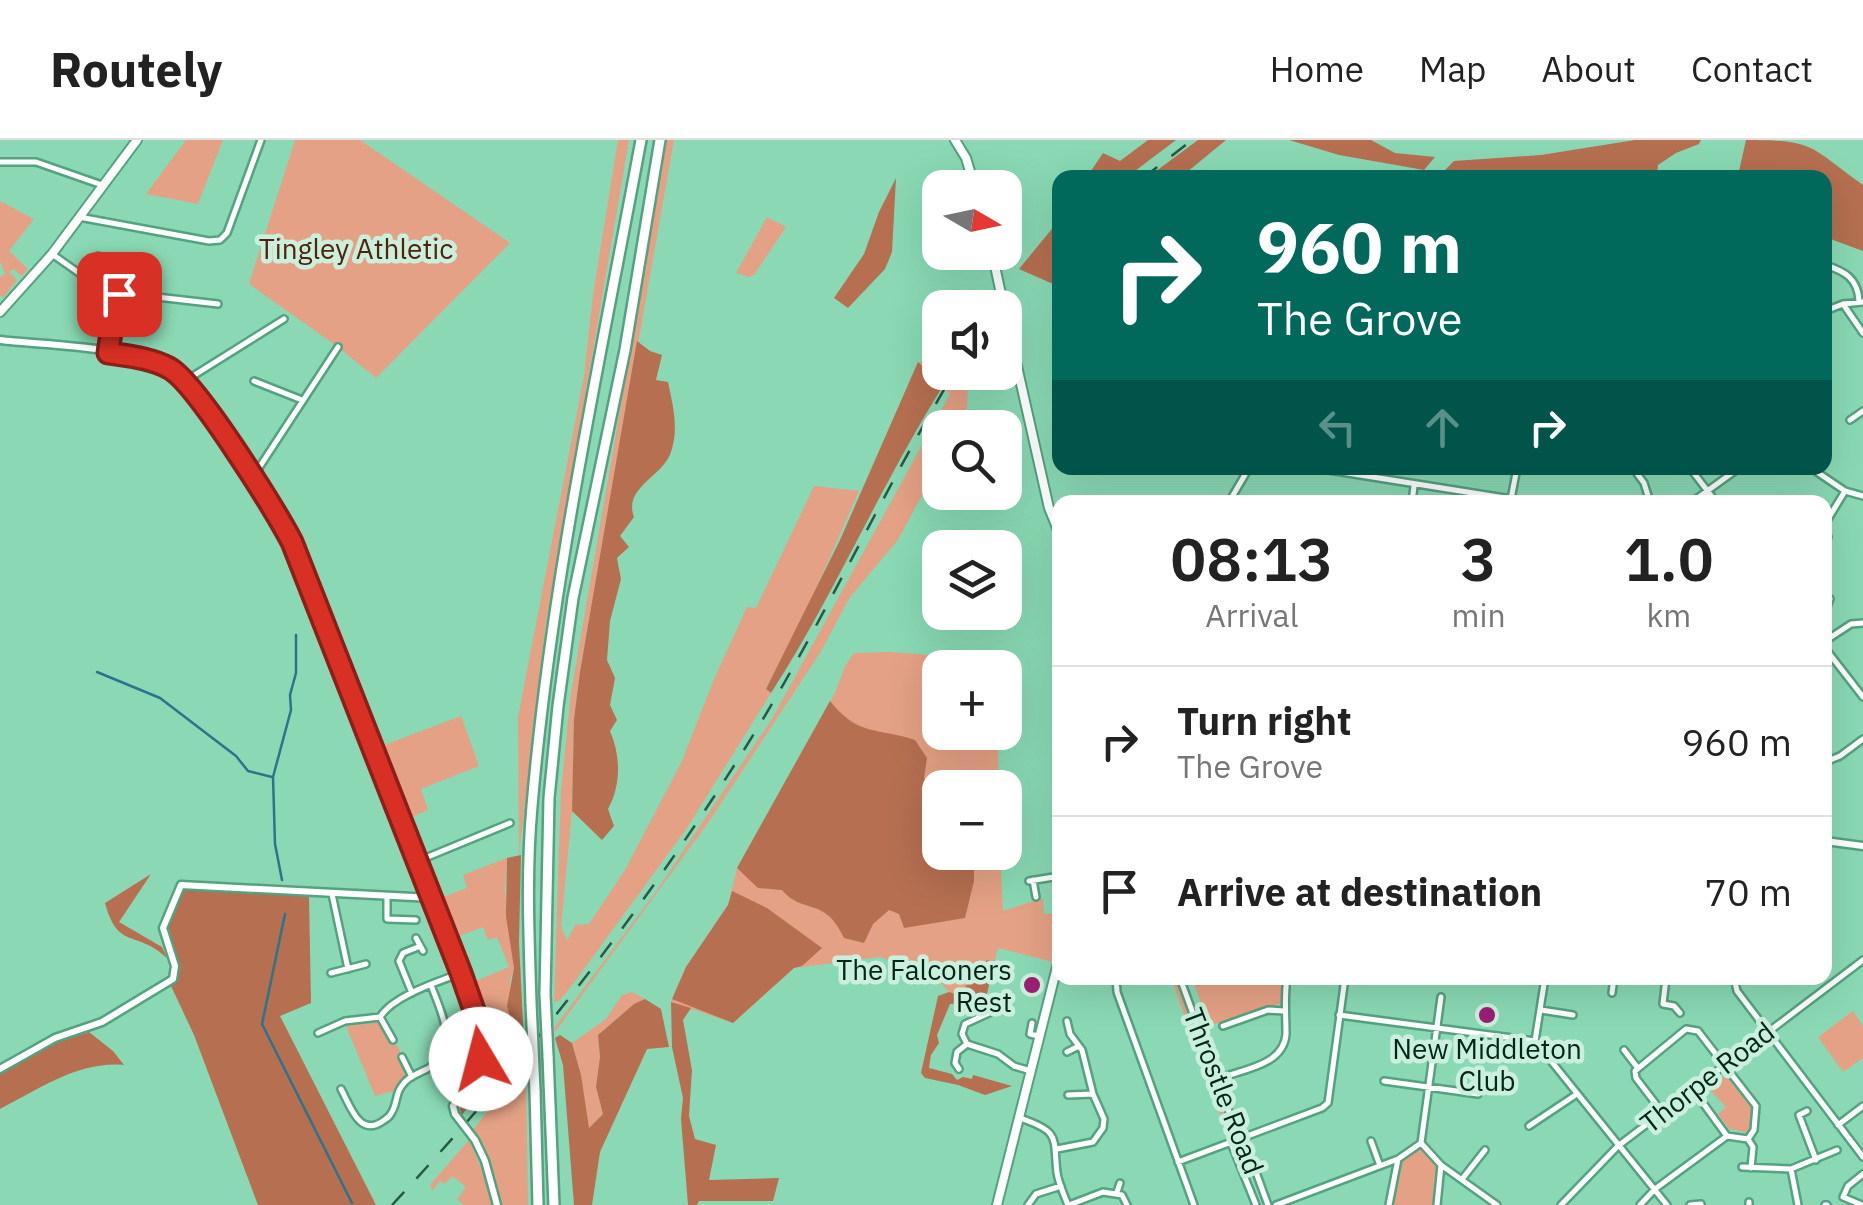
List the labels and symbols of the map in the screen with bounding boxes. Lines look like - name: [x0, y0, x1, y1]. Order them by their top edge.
- north arrow: [922, 170, 1022, 270]
- park label: Tingley Athletic: [259, 230, 453, 267]
- pin: [77, 252, 162, 337]
- place label: The Falconers Rest: [836, 951, 1012, 1020]
- marker: The Falconers Rest: [1021, 974, 1043, 996]
- street label: Throstle Road: [1175, 1003, 1273, 1179]
- marker: New Middleton Club: [1476, 1004, 1498, 1026]
- position arrow: [429, 1007, 533, 1111]
- street label: Thorpe Road: [1632, 1013, 1782, 1141]
- place label: New Middleton Club: [1392, 1030, 1582, 1099]

